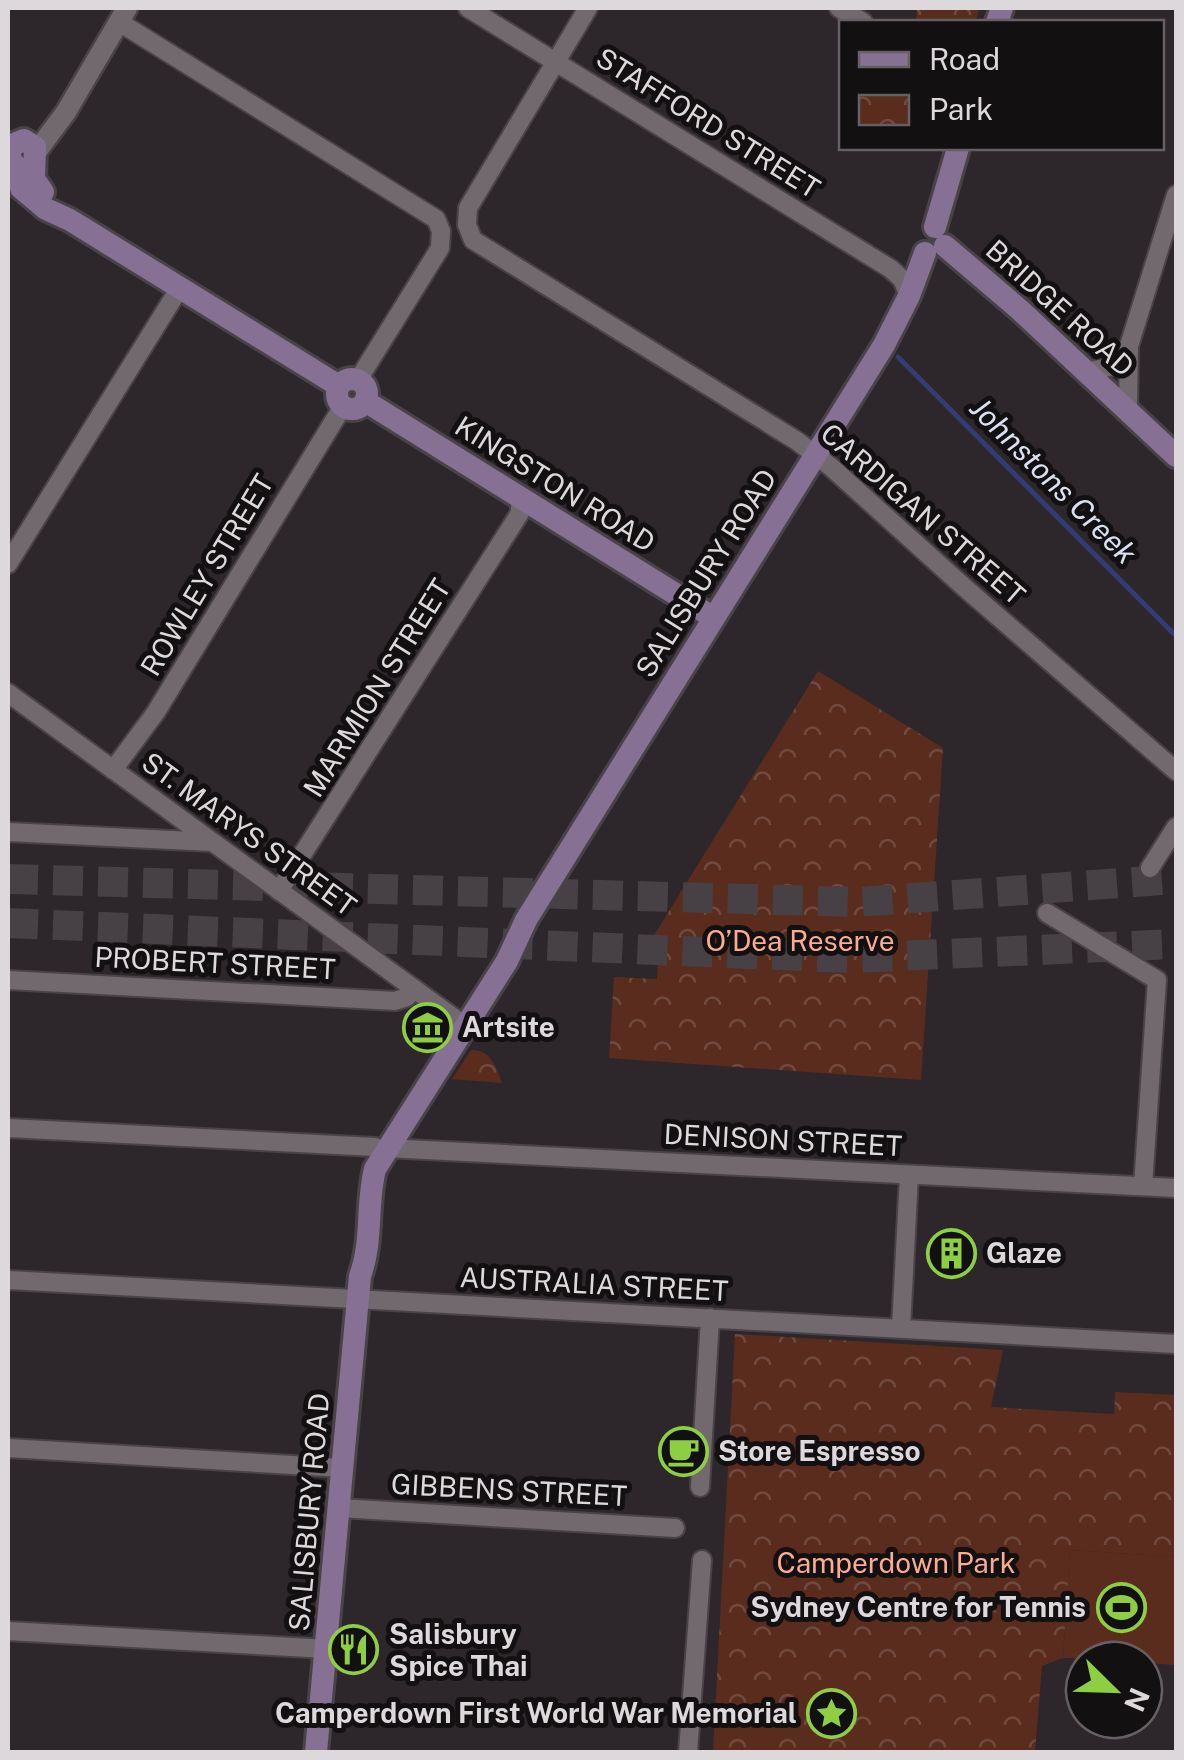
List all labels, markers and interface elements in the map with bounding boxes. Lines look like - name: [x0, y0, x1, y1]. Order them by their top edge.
- legend: [839, 20, 1164, 150]
- street label: STAFFORD STREET: [590, 40, 826, 205]
- text: Road: [929, 41, 1000, 77]
- text: Park: [929, 91, 993, 127]
- street label: BRIDGE ROAD: [980, 233, 1141, 383]
- water label: Johnstons Creek: [963, 390, 1145, 572]
- street label: KINGSTON ROAD: [449, 409, 661, 558]
- street label: CARDIGAN STREET: [815, 416, 1032, 611]
- street label: SALISBURY ROAD: [628, 463, 783, 683]
- street label: ROWLEY STREET: [133, 468, 280, 681]
- street label: MARMION STREET: [296, 573, 457, 803]
- street label: ST. MARYS STREET: [136, 745, 363, 922]
- park label: O’Dea Reserve: [705, 924, 895, 957]
- street label: PROBERT STREET: [94, 940, 336, 985]
- museum icon: Artsite: [401, 1001, 453, 1053]
- place label: Artsite: [462, 1010, 555, 1043]
- street label: DENISON STREET: [663, 1117, 903, 1162]
- building icon: Glaze: [925, 1227, 977, 1279]
- place label: Glaze: [986, 1236, 1062, 1269]
- street label: AUSTRALIA STREET: [459, 1260, 729, 1307]
- street label: SALISBURY ROAD: [282, 1391, 335, 1632]
- cafe icon: Store Espresso: [657, 1425, 709, 1477]
- place label: Store Espresso: [718, 1434, 921, 1467]
- street label: GIBBENS STREET: [390, 1467, 628, 1512]
- park label: Camperdown Park: [777, 1546, 1015, 1579]
- sports icon: Sydney Centre for Tennis: [1095, 1581, 1147, 1633]
- place label: Sydney Centre for Tennis: [750, 1590, 1086, 1623]
- place label: Salisbury Spice Thai: [389, 1617, 528, 1682]
- restaurant icon: Salisbury Spice Thai: [328, 1624, 380, 1676]
- north arrow: [1064, 1640, 1164, 1740]
- text: N: [1118, 1683, 1157, 1716]
- place icon: Camperdown First World War Memorial: [806, 1687, 858, 1739]
- place label: Camperdown First World War Memorial: [275, 1696, 797, 1729]

